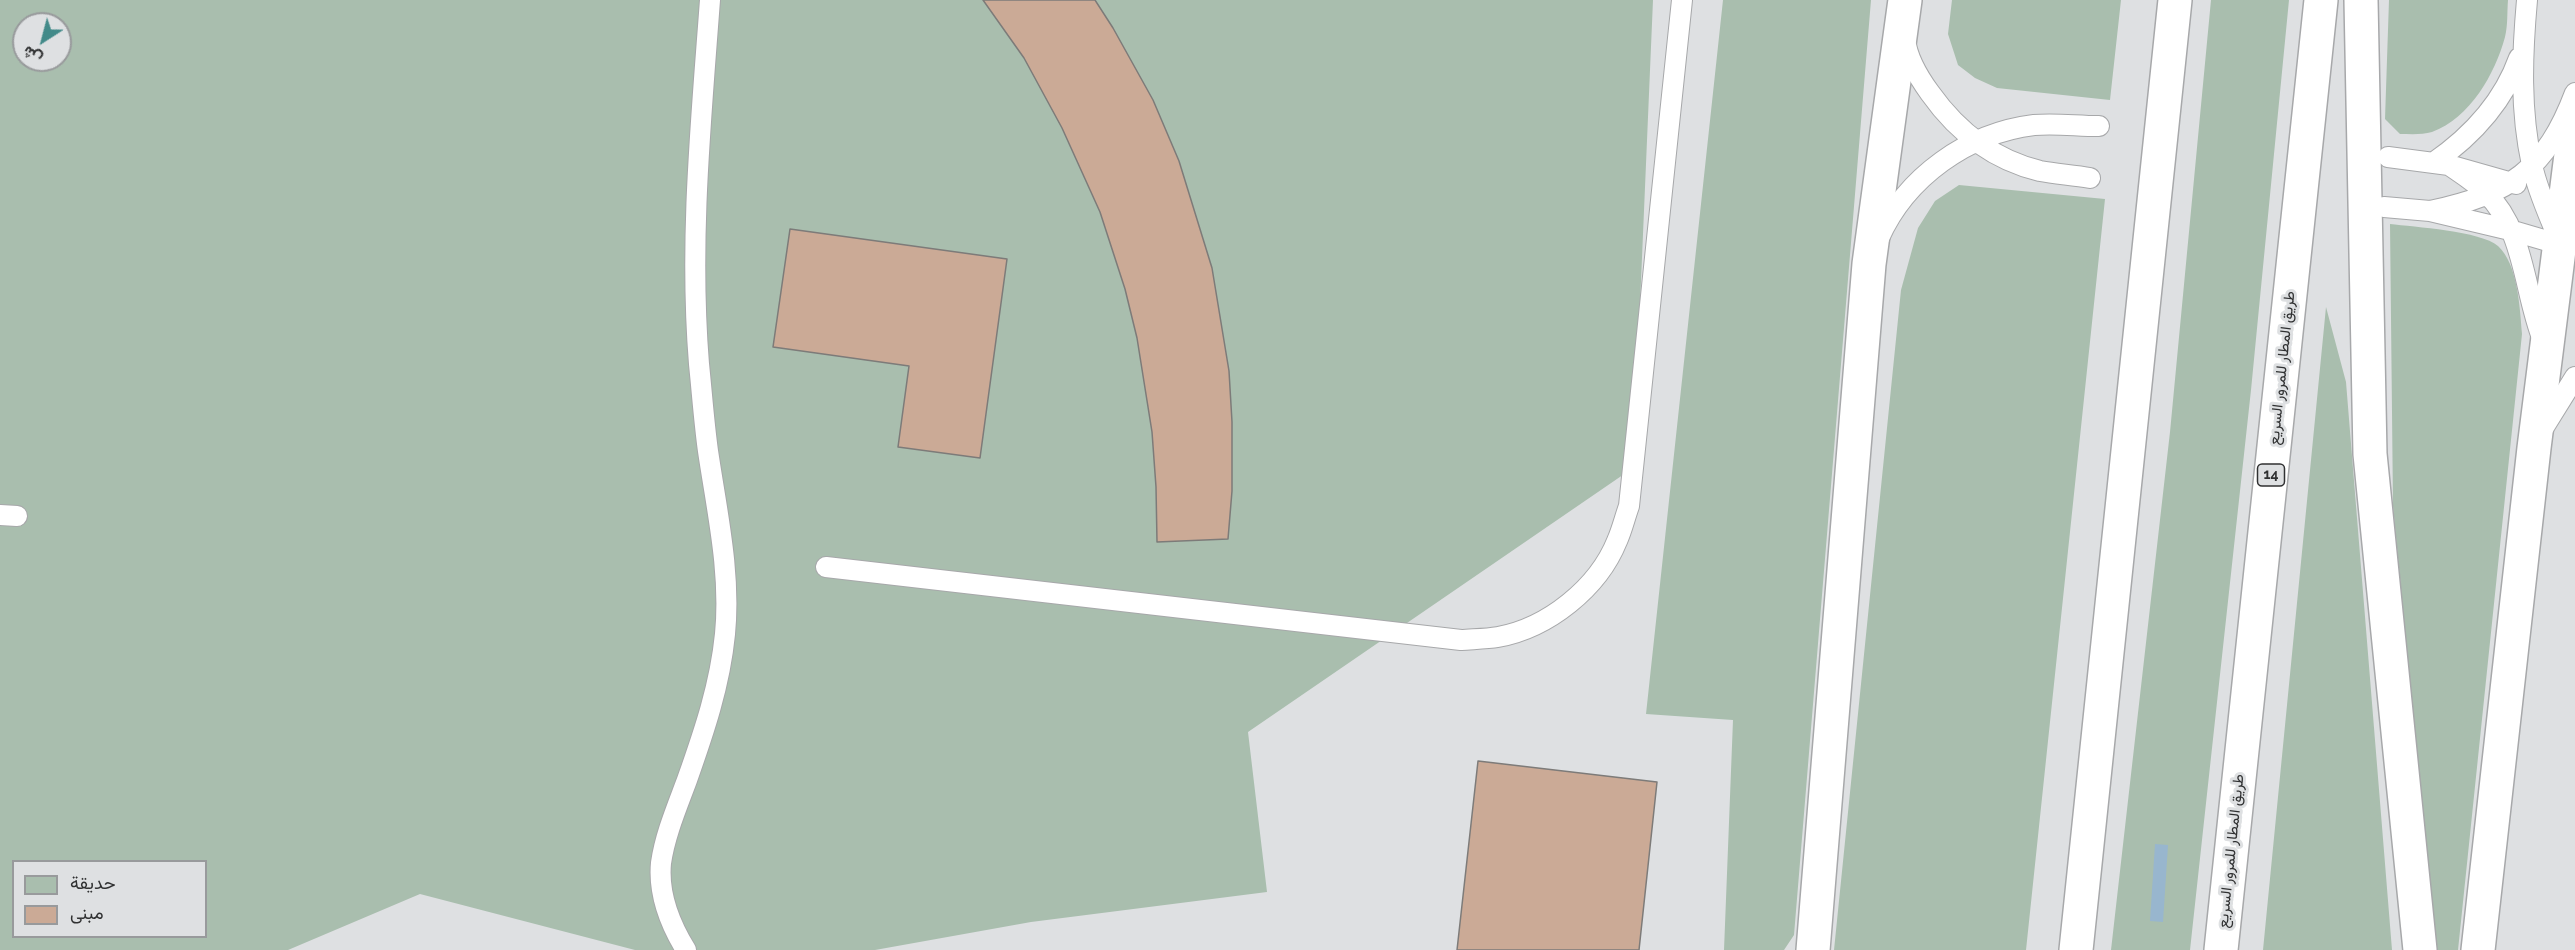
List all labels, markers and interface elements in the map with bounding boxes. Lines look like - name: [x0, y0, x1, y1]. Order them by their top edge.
- north arrow: [12, 12, 72, 72]
- text: ش: [19, 42, 46, 69]
- street label: طريق المطار للمرور السريع: [2265, 290, 2299, 446]
- road number: 14: [2258, 464, 2284, 486]
- street label: طريق المطار للمرور السريع: [2214, 773, 2248, 929]
- legend: [12, 860, 207, 938]
- text: حديقة: [70, 872, 116, 893]
- text: مبنى: [70, 902, 104, 923]

